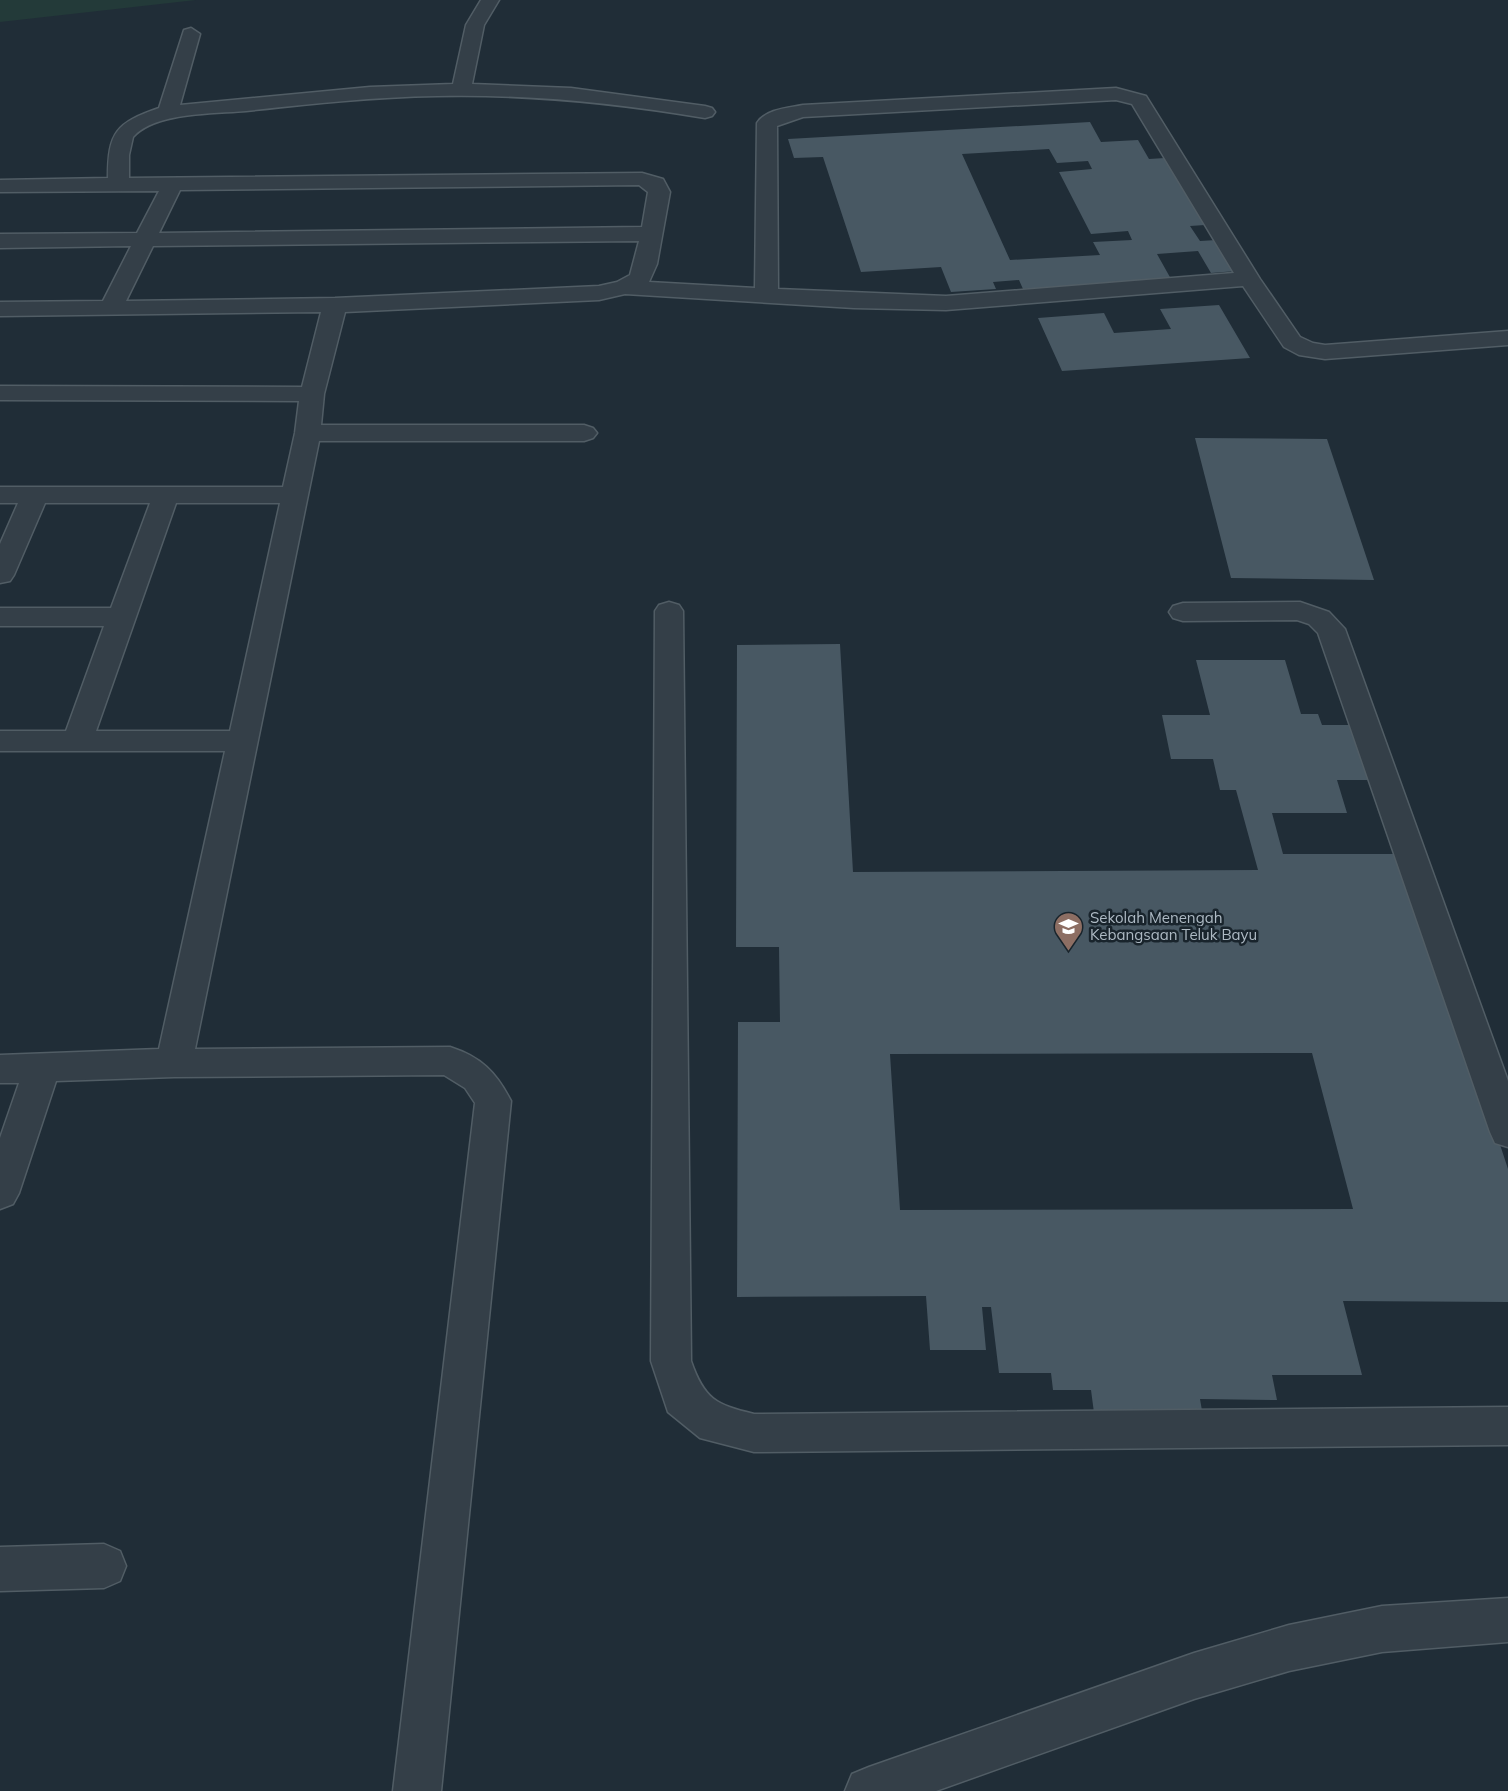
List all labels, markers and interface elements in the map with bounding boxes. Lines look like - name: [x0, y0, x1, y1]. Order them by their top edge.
- place label: Sekolah Menengah Kebangsaan Teluk Bayu: [1090, 908, 1257, 944]
- school or university icon: Sekolah Menengah Kebangsaan Teluk Bayu: [1053, 910, 1085, 952]

